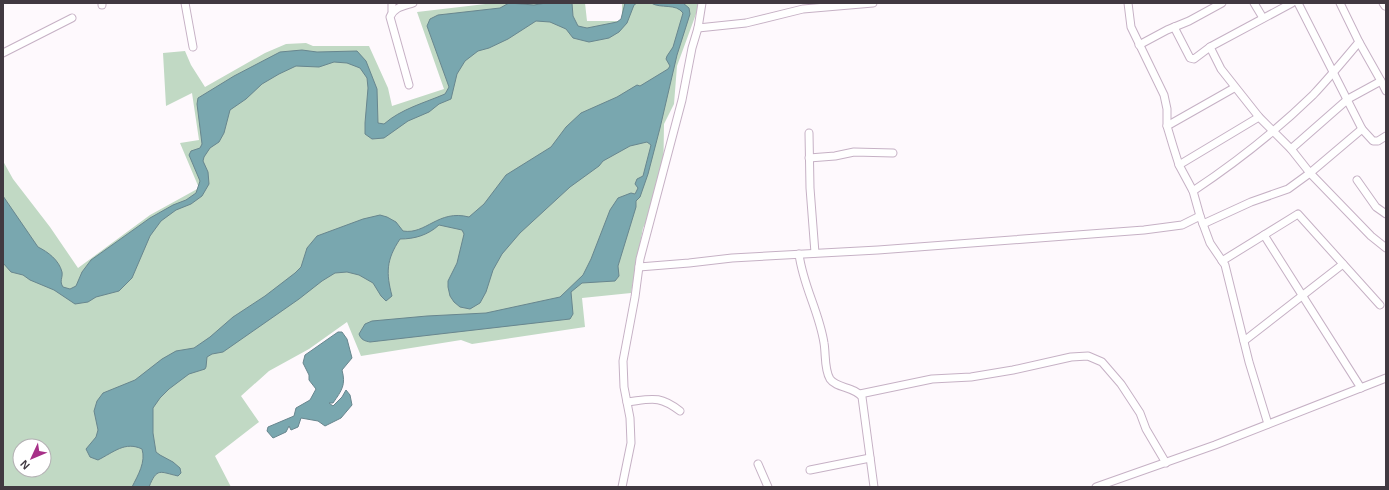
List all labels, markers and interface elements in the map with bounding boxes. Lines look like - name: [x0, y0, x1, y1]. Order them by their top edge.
- north arrow: [12, 438, 52, 478]
- text: N: [18, 458, 32, 472]

